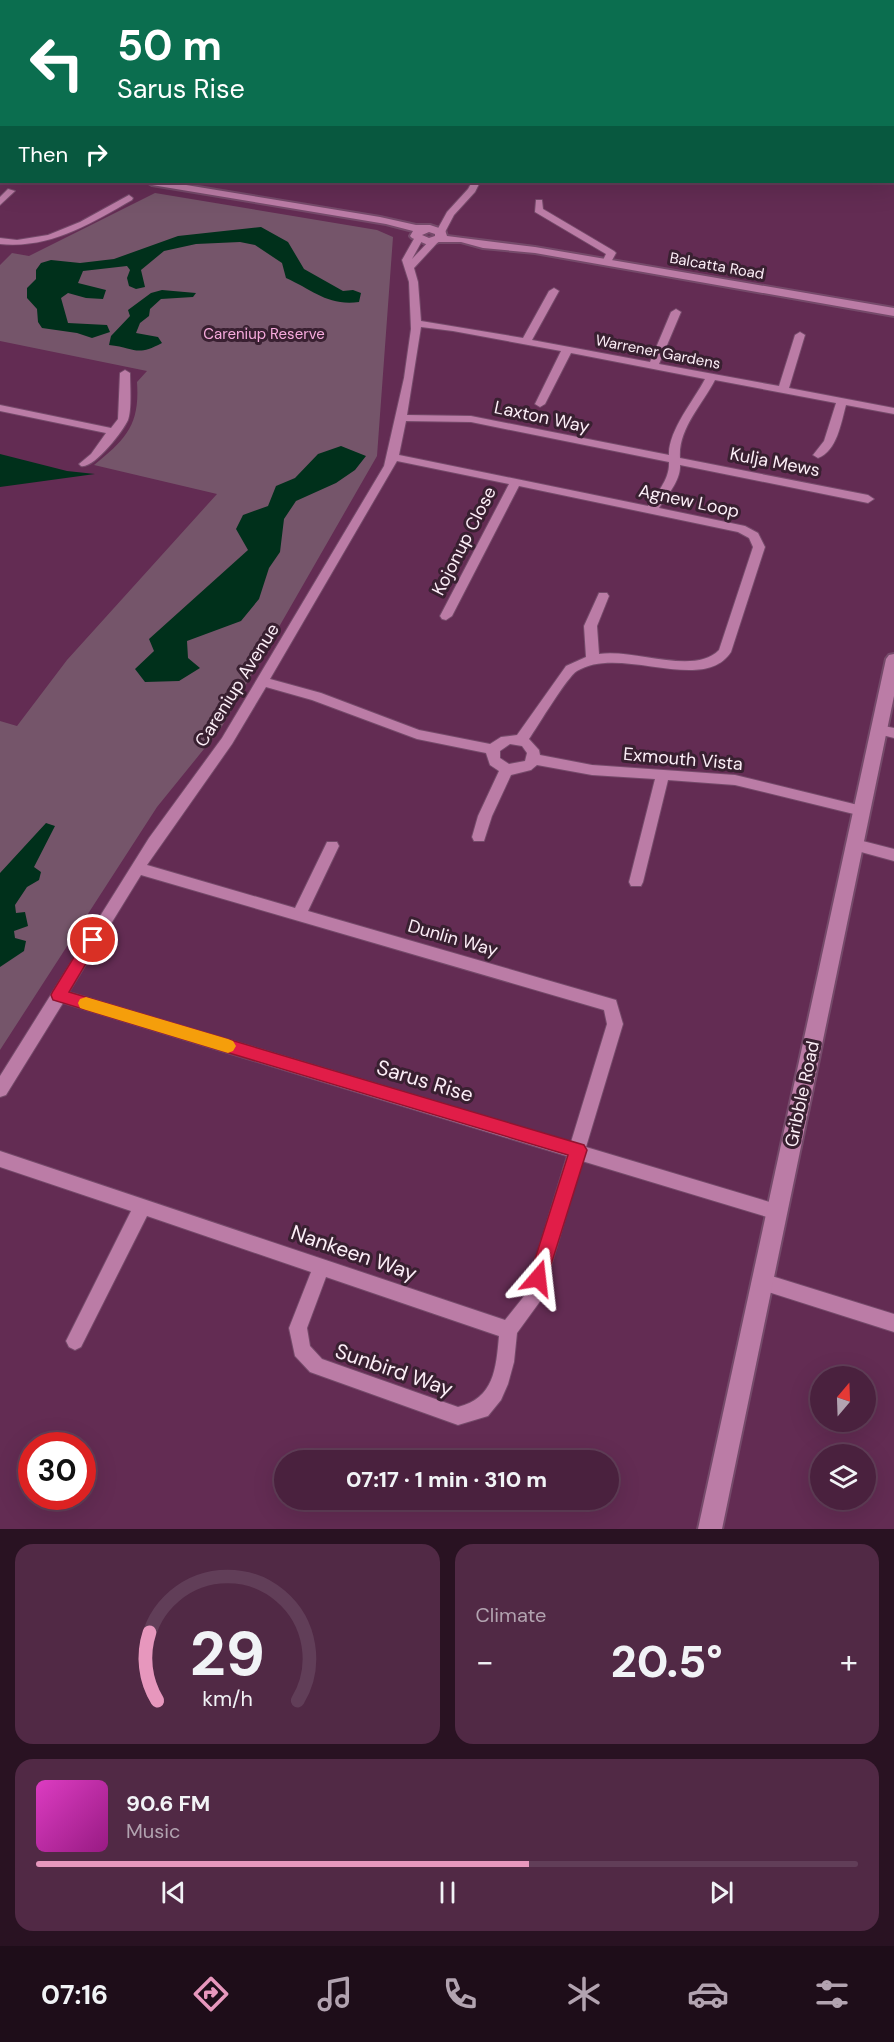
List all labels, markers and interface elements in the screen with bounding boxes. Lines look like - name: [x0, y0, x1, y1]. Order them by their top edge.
- text: 50 m: [117, 18, 222, 73]
- icon: left: [18, 24, 96, 102]
- text: Sarus Rise: [117, 71, 245, 106]
- icon: right: [80, 138, 113, 171]
- text: Then: [18, 140, 68, 169]
- street label: Balcatta Road: [668, 248, 766, 284]
- park label: Careniup Reserve: [203, 324, 325, 344]
- street label: Warrener Gardens: [594, 330, 722, 374]
- street label: Laxton Way: [492, 395, 592, 439]
- street label: Kulja Mews: [728, 442, 822, 482]
- street label: Agnew Loop: [636, 479, 742, 523]
- street label: Kojonup Close: [426, 482, 502, 600]
- street label: Careniup Avenue: [189, 619, 285, 751]
- street label: Exmouth Vista: [622, 742, 744, 776]
- pin: [67, 914, 118, 965]
- street label: Dunlin Way: [405, 914, 501, 962]
- icon: arrive: [76, 923, 109, 956]
- street label: Gribble Road: [779, 1039, 825, 1149]
- street label: Sarus Rise: [373, 1053, 477, 1109]
- street label: Nankeen Way: [287, 1218, 421, 1288]
- position arrow: [506, 1246, 570, 1310]
- street label: Sunbird Way: [331, 1337, 457, 1403]
- north arrow: [810, 1366, 876, 1432]
- map controls: [810, 1366, 876, 1510]
- speed limit sign: 30: [18, 1432, 96, 1510]
- button: layers: [810, 1444, 876, 1510]
- text: 07:17 · 1 min · 310 m: [346, 1465, 547, 1494]
- text: Climate: [476, 1602, 546, 1628]
- text: 29: [190, 1613, 265, 1694]
- text: 20.5°: [611, 1632, 723, 1691]
- text: −: [476, 1640, 494, 1683]
- text: +: [840, 1640, 858, 1683]
- text: km/h: [202, 1685, 253, 1713]
- text: 90.6 FM: [126, 1789, 210, 1818]
- text: Music: [126, 1818, 181, 1844]
- icon: previous: [157, 1876, 190, 1909]
- icon: pause: [431, 1876, 464, 1909]
- icon: next: [705, 1876, 738, 1909]
- icon: directions: [190, 1973, 232, 2015]
- icon: music: [314, 1973, 356, 2015]
- icon: phone: [439, 1973, 481, 2015]
- icon: climate: [563, 1973, 605, 2015]
- icon: car: [687, 1973, 729, 2015]
- icon: filters: [811, 1973, 853, 2015]
- text: 07:16: [41, 1977, 108, 2012]

